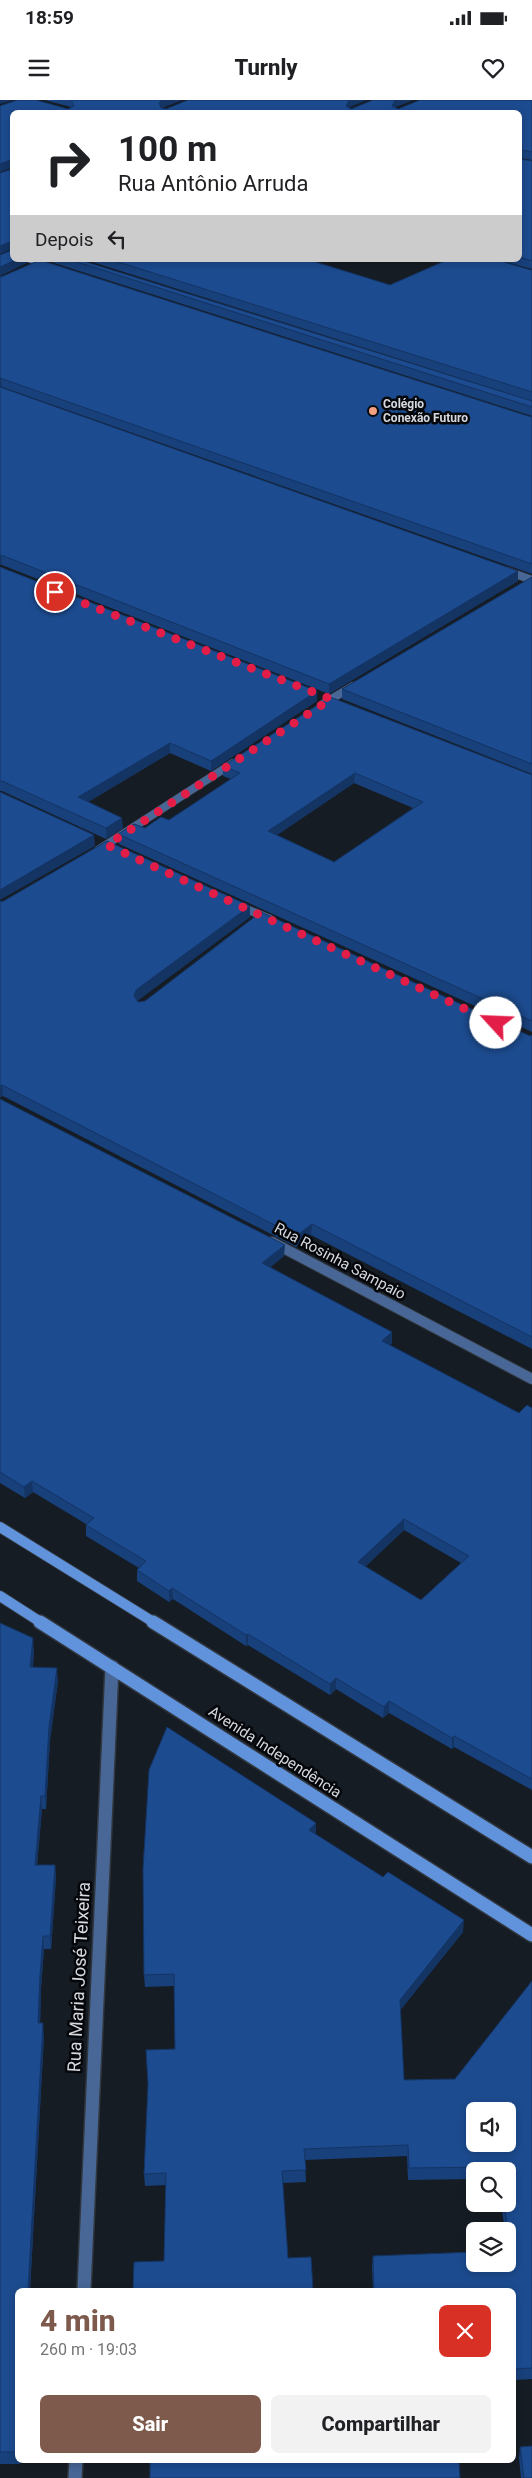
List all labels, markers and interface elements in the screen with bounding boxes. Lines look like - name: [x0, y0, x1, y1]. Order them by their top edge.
- text: 18:59: [25, 6, 74, 29]
- icon: menu: [25, 54, 53, 82]
- icon: heart: [479, 54, 507, 82]
- text: Turnly: [234, 55, 298, 80]
- text: 100 m: [118, 129, 217, 170]
- icon: right: [35, 130, 100, 195]
- text: Rua Antônio Arruda: [118, 171, 308, 196]
- icon: left: [103, 225, 131, 253]
- text: Depois: [35, 228, 93, 251]
- place label: Colégio Conexão Futuro: [383, 397, 468, 425]
- marker: Colégio Conexão Futuro: [367, 405, 379, 417]
- pin: [34, 571, 76, 613]
- icon: arrive: [41, 578, 69, 606]
- position arrow: [469, 996, 521, 1048]
- street label: Rua Rosinha Sampaio: [271, 1219, 409, 1303]
- street label: Avenida Independência: [205, 1702, 345, 1802]
- street label: Rua Maria José Teixeira: [63, 1881, 94, 2073]
- map controls: [466, 2102, 516, 2272]
- button: sound: [466, 2102, 516, 2152]
- button: search: [466, 2162, 516, 2212]
- button: layers: [466, 2222, 516, 2272]
- text: 4 min: [40, 2303, 116, 2338]
- button: close: [439, 2305, 491, 2357]
- text: 260 m · 19:03: [40, 2340, 137, 2359]
- button: Sair: [40, 2395, 261, 2453]
- button: Compartilhar: [271, 2395, 491, 2453]

